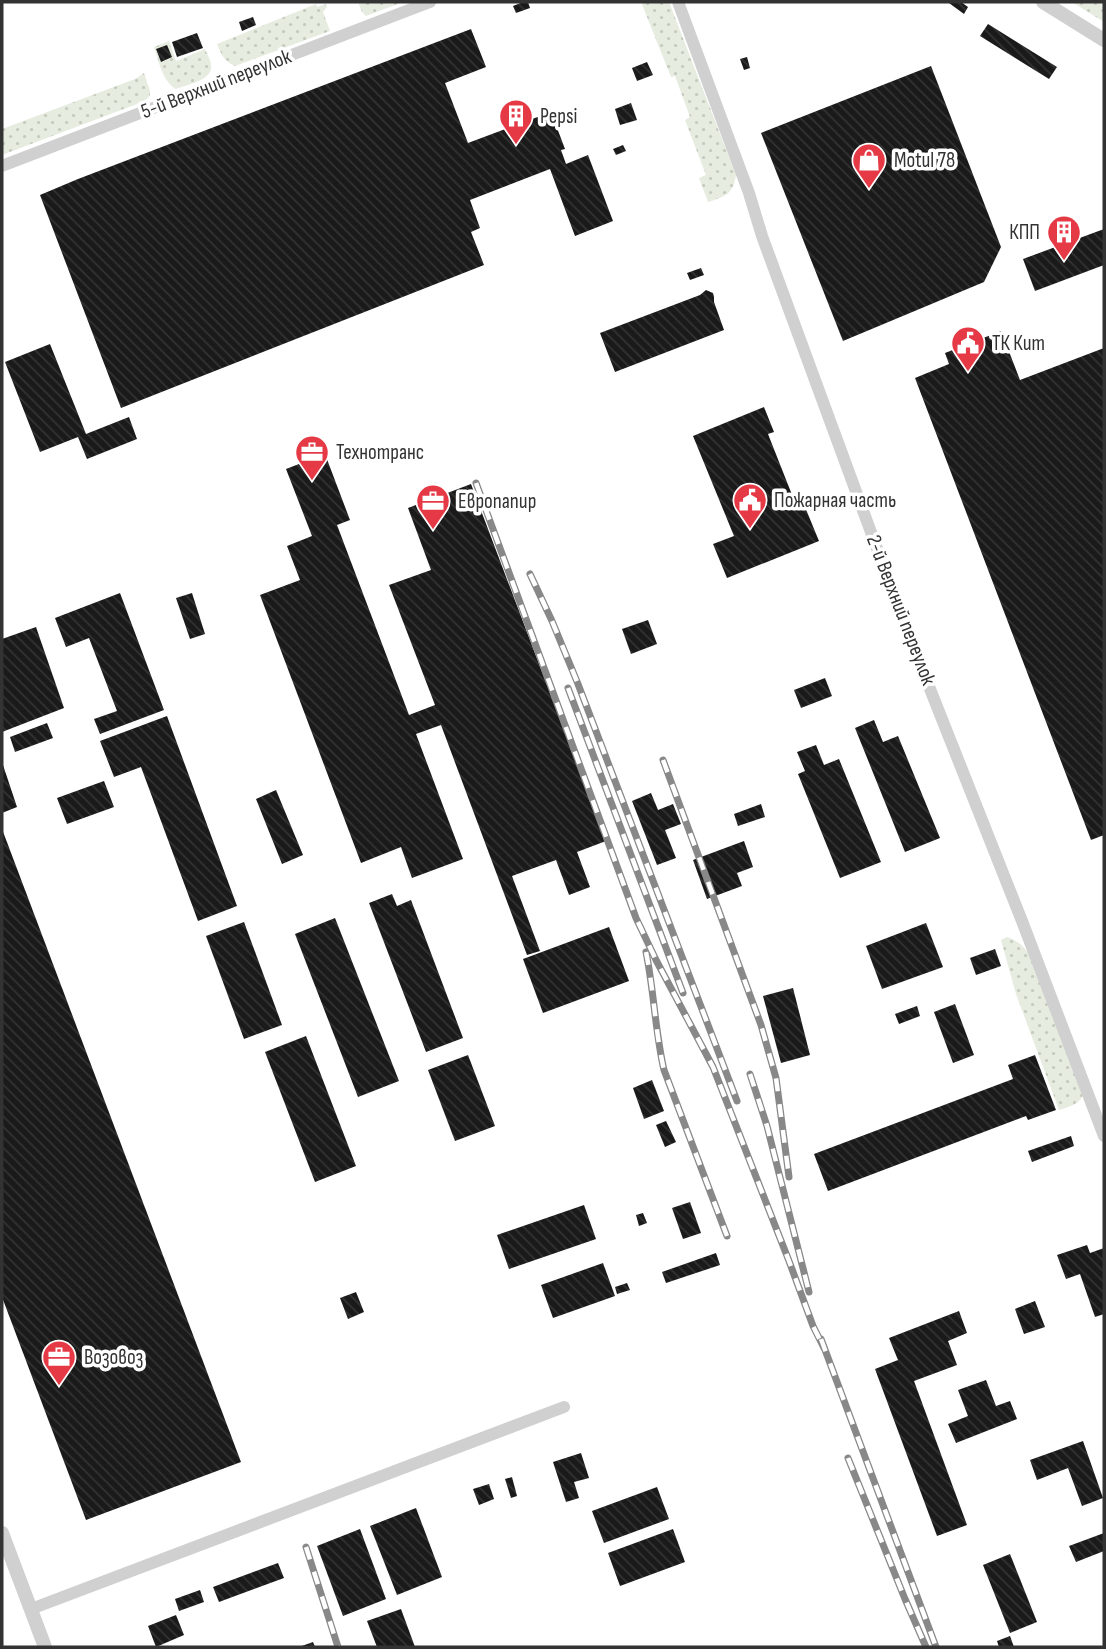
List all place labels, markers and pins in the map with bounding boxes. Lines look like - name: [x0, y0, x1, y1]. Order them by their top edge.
- building icon: Pepsi: [497, 97, 535, 146]
- place label: Pepsi: [540, 104, 577, 129]
- shop icon: Motul 78: [850, 141, 888, 190]
- place label: Motul 78: [894, 148, 955, 173]
- building icon: КПП: [1045, 213, 1083, 262]
- place label: КПП: [1009, 220, 1040, 245]
- public building icon: ТК Кит: [949, 324, 987, 373]
- place label: ТК Кит: [992, 331, 1045, 356]
- office icon: Технотранс: [293, 433, 331, 482]
- place label: Технотранс: [336, 440, 424, 465]
- public building icon: Пожарная часть: [731, 481, 769, 530]
- office icon: Европапир: [414, 482, 452, 531]
- place label: Пожарная часть: [774, 488, 896, 513]
- place label: Европапир: [458, 489, 536, 514]
- office icon: Возовоз: [40, 1338, 78, 1387]
- place label: Возовоз: [84, 1345, 143, 1370]

